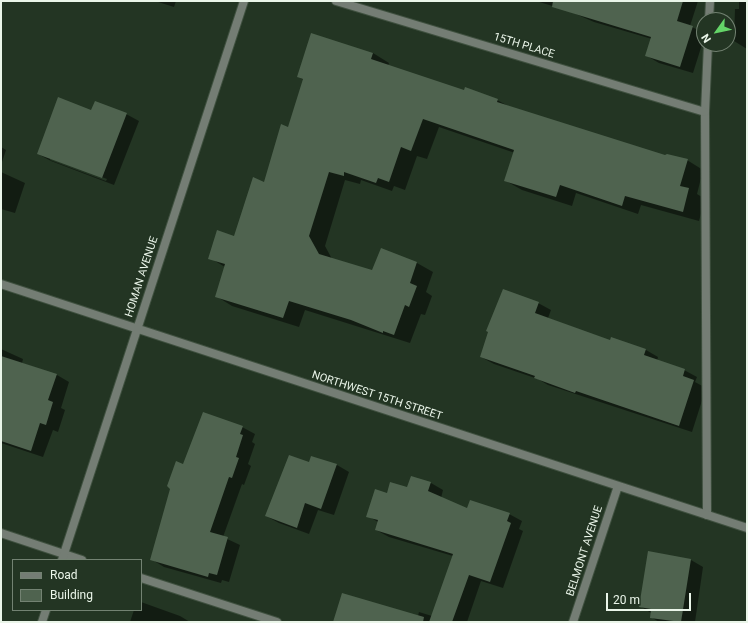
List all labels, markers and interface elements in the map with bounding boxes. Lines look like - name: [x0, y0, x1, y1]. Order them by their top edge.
- north arrow: [696, 12, 736, 52]
- street label: 15TH PLACE: [492, 30, 556, 62]
- text: N: [699, 31, 714, 45]
- street label: HOMAN AVENUE: [123, 235, 161, 319]
- street label: NORTHWEST 15TH STREET: [310, 369, 444, 423]
- street label: BELMONT AVENUE: [564, 504, 606, 598]
- legend: [12, 559, 142, 611]
- text: Road: [50, 568, 78, 582]
- scale bar: [608, 585, 693, 611]
- text: Building: [50, 588, 93, 602]
- text: 20 m: [613, 593, 640, 607]

